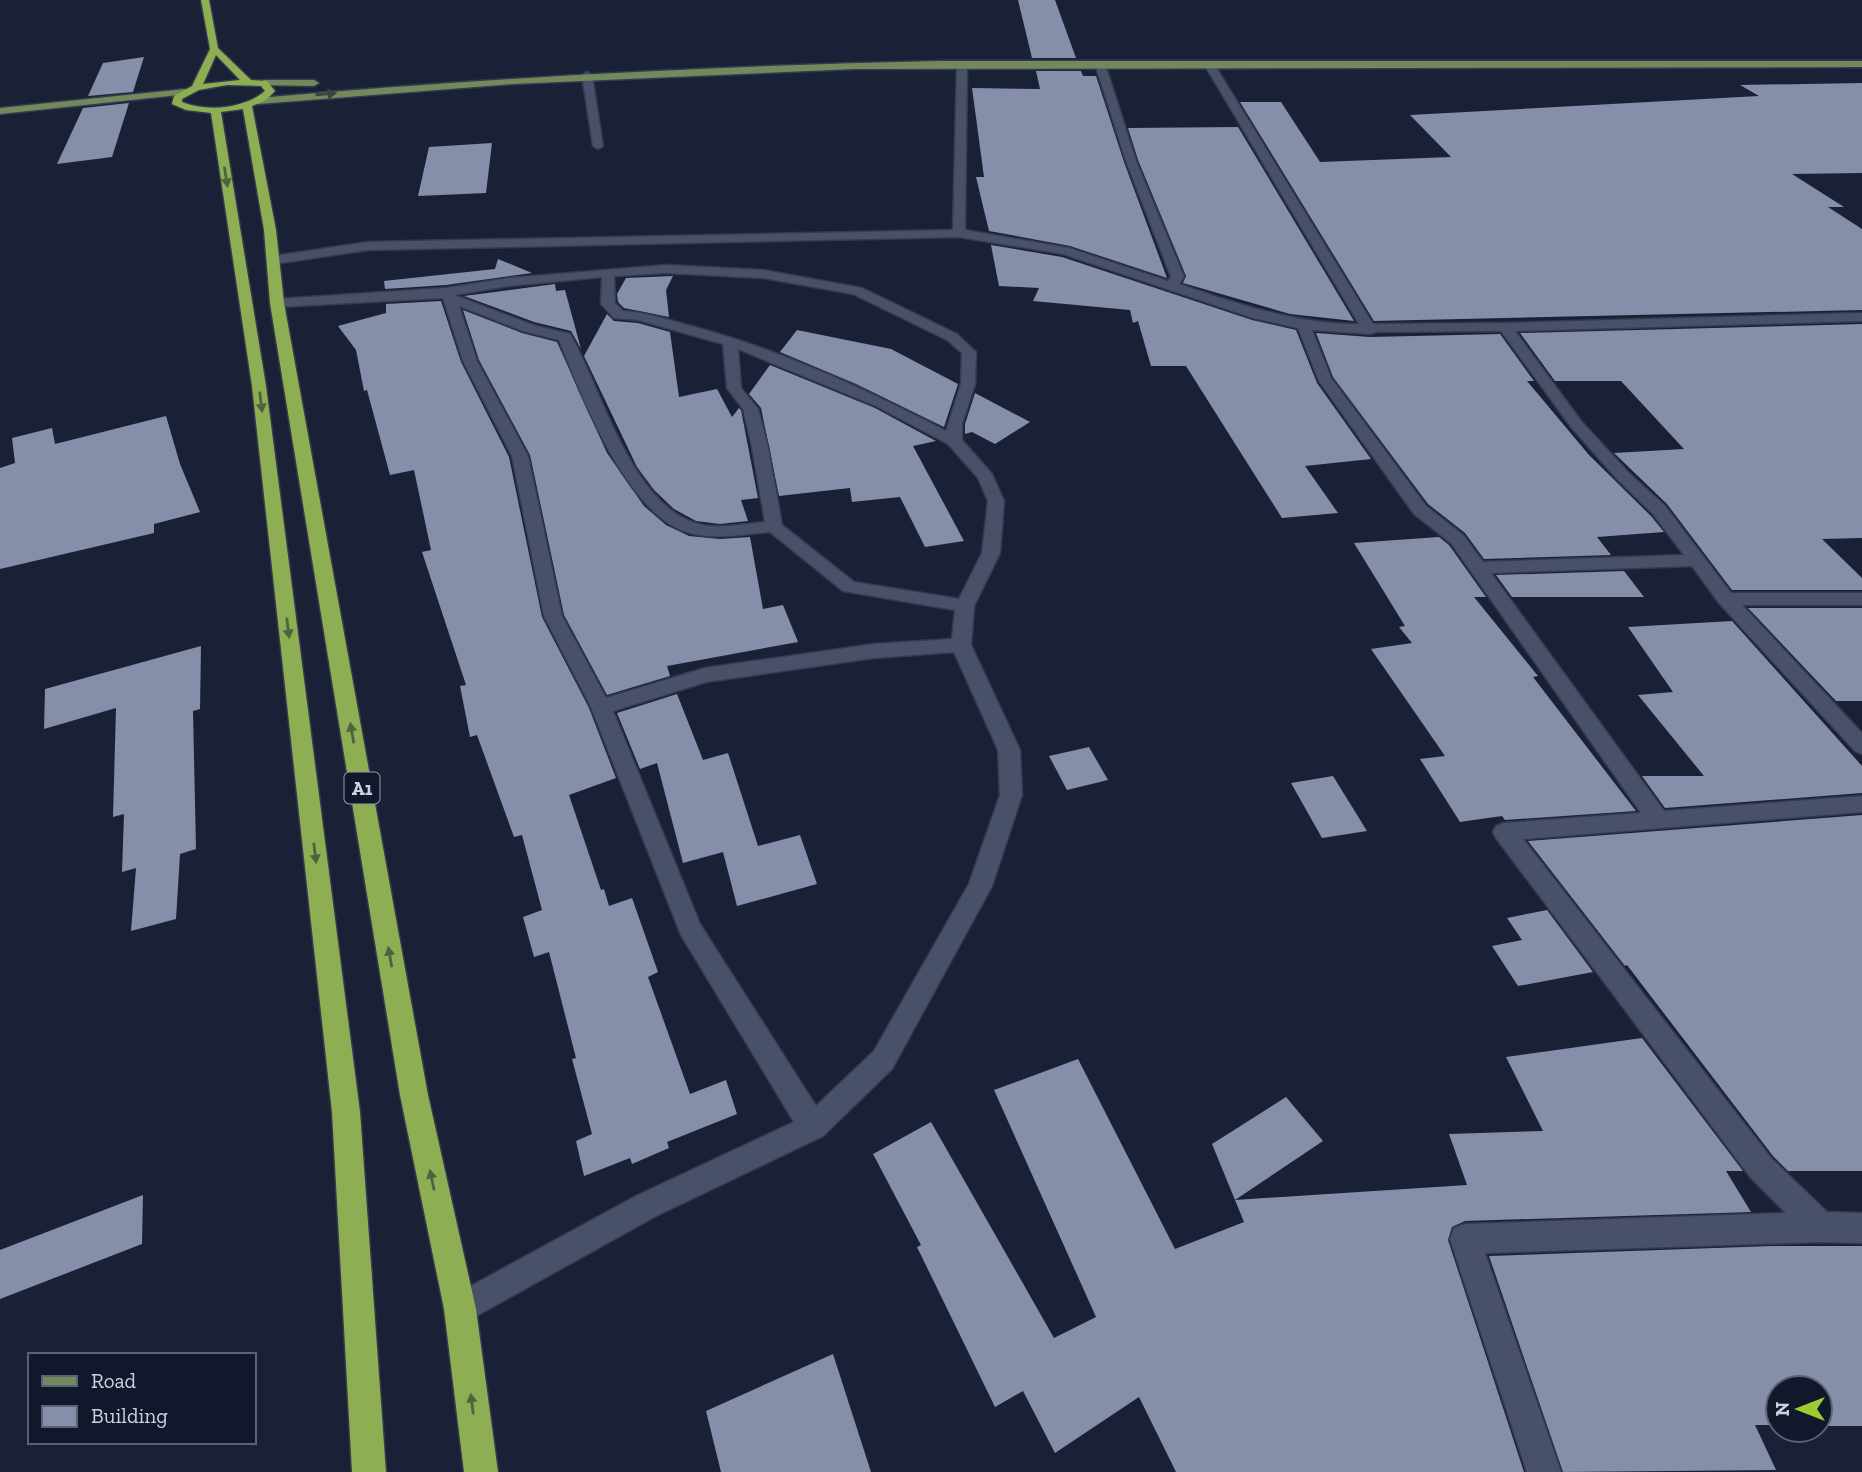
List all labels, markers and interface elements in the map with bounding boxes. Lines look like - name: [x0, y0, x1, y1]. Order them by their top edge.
- one-way arrow: [315, 89, 337, 100]
- one-way arrow: [221, 166, 232, 188]
- one-way arrow: [255, 391, 266, 413]
- one-way arrow: [282, 617, 293, 639]
- one-way arrow: [346, 722, 357, 744]
- road number: A1: [344, 772, 380, 804]
- one-way arrow: [310, 843, 321, 865]
- one-way arrow: [384, 946, 395, 968]
- one-way arrow: [427, 1169, 438, 1191]
- legend: [28, 1353, 256, 1444]
- text: Road: [91, 1368, 137, 1393]
- north arrow: [1764, 1374, 1834, 1444]
- one-way arrow: [466, 1393, 477, 1415]
- text: N: [1771, 1402, 1794, 1416]
- text: Building: [91, 1403, 168, 1428]

